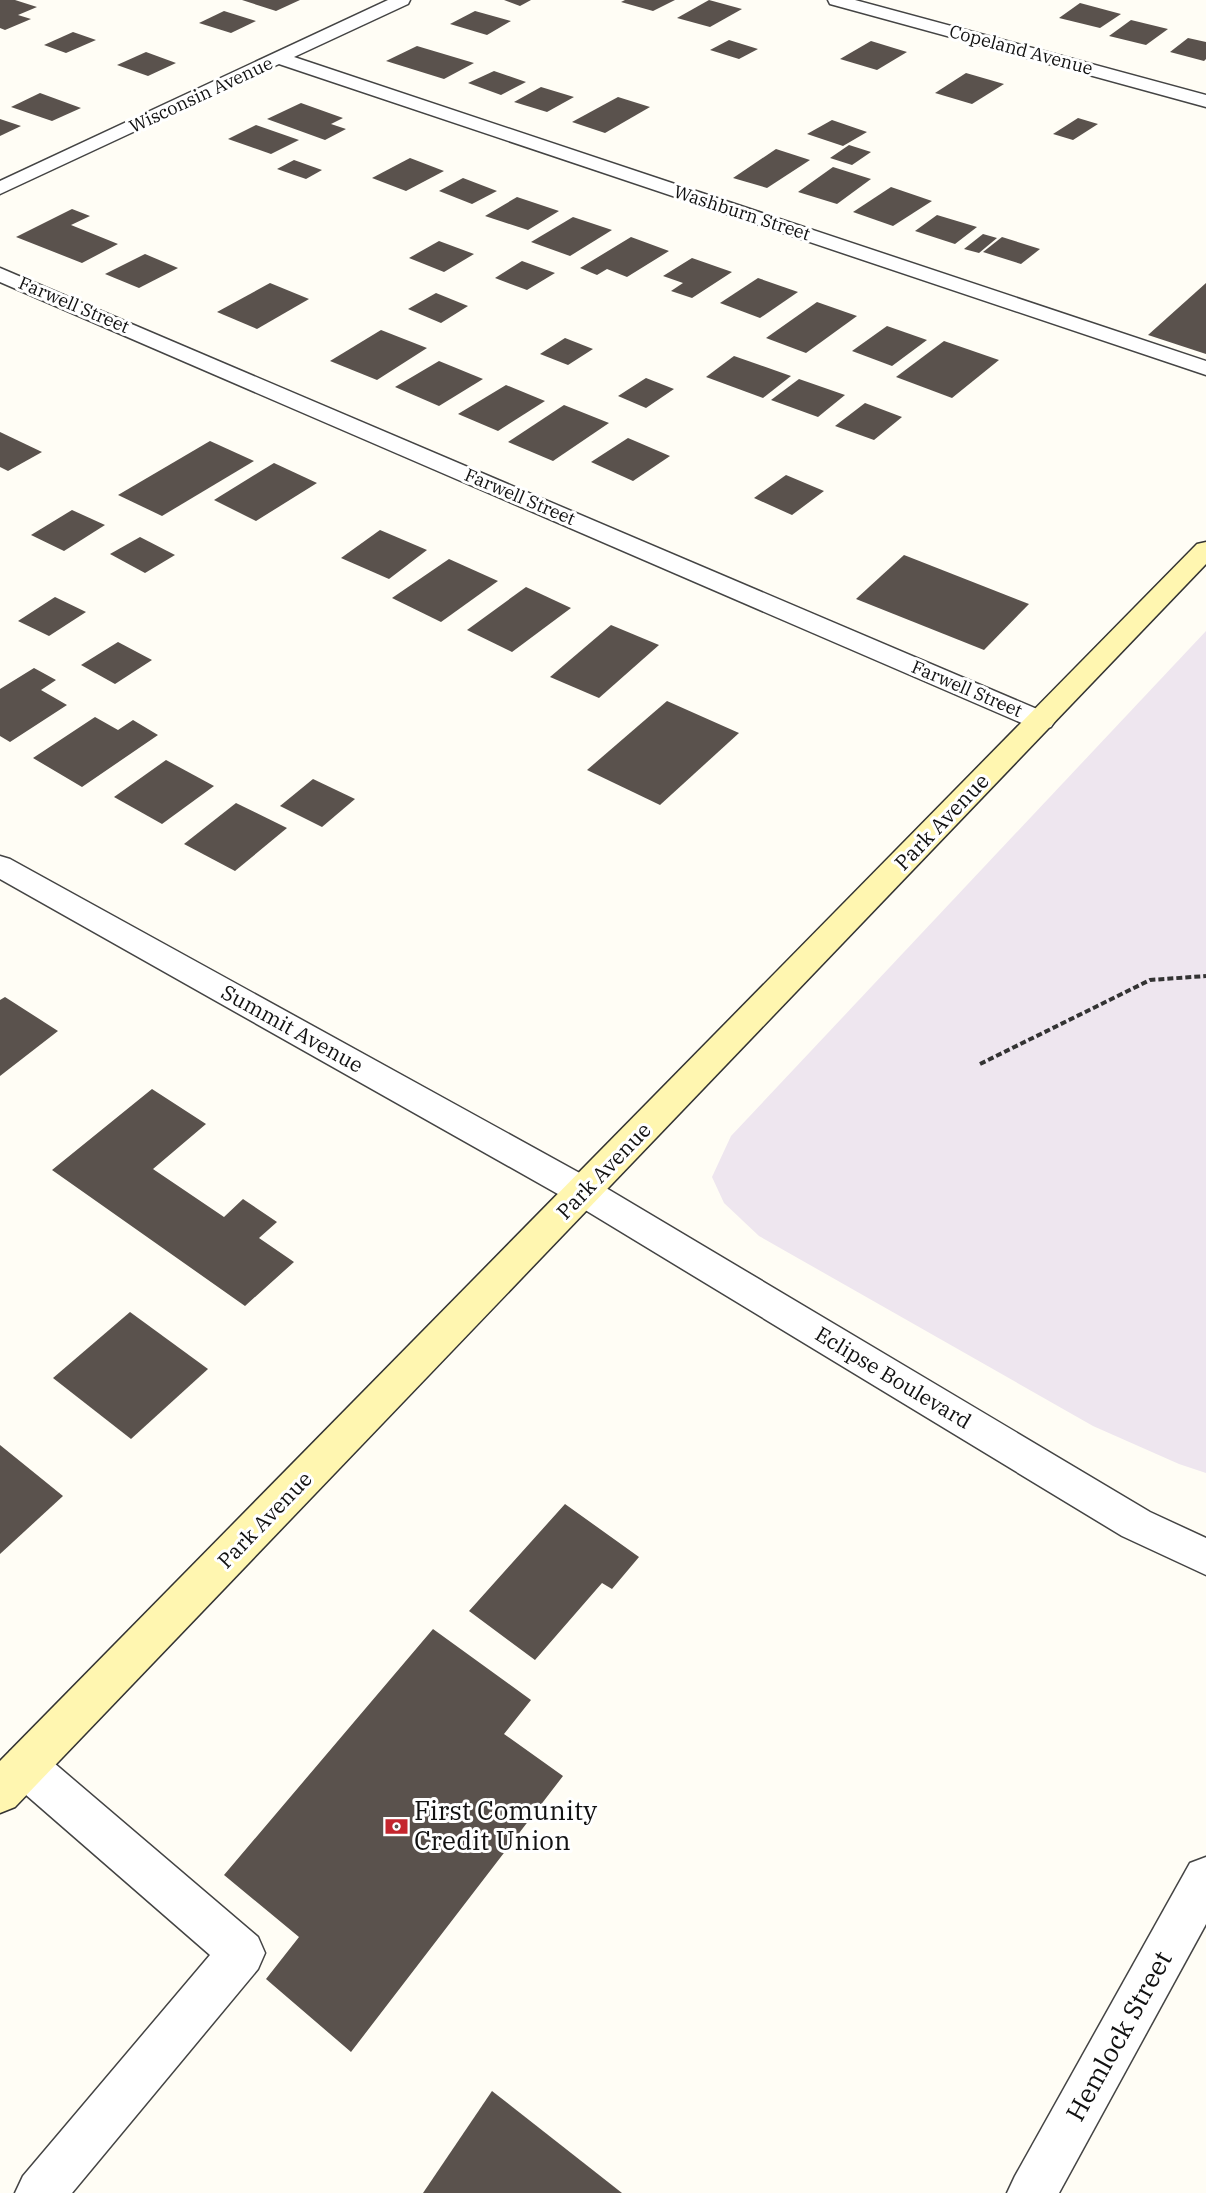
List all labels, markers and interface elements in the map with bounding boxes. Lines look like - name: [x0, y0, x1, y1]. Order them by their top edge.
- street label: Copeland Avenue: [947, 19, 1095, 80]
- street label: Wisconsin Avenue: [125, 51, 276, 138]
- street label: Washburn Street: [671, 180, 813, 245]
- street label: Farwell Street: [15, 271, 133, 338]
- street label: Farwell Street: [461, 463, 579, 530]
- street label: Farwell Street: [908, 655, 1026, 722]
- street label: Park Avenue: [888, 767, 995, 876]
- street label: Summit Avenue: [217, 978, 368, 1079]
- street label: Park Avenue: [550, 1116, 657, 1225]
- street label: Eclipse Boulevard: [810, 1320, 977, 1435]
- street label: Park Avenue: [211, 1465, 318, 1574]
- place label: First Comunity Credit Union: [414, 1793, 597, 1857]
- bank icon: First Comunity Credit Union: [383, 1813, 409, 1839]
- street label: Hemlock Street: [1057, 1944, 1179, 2127]

